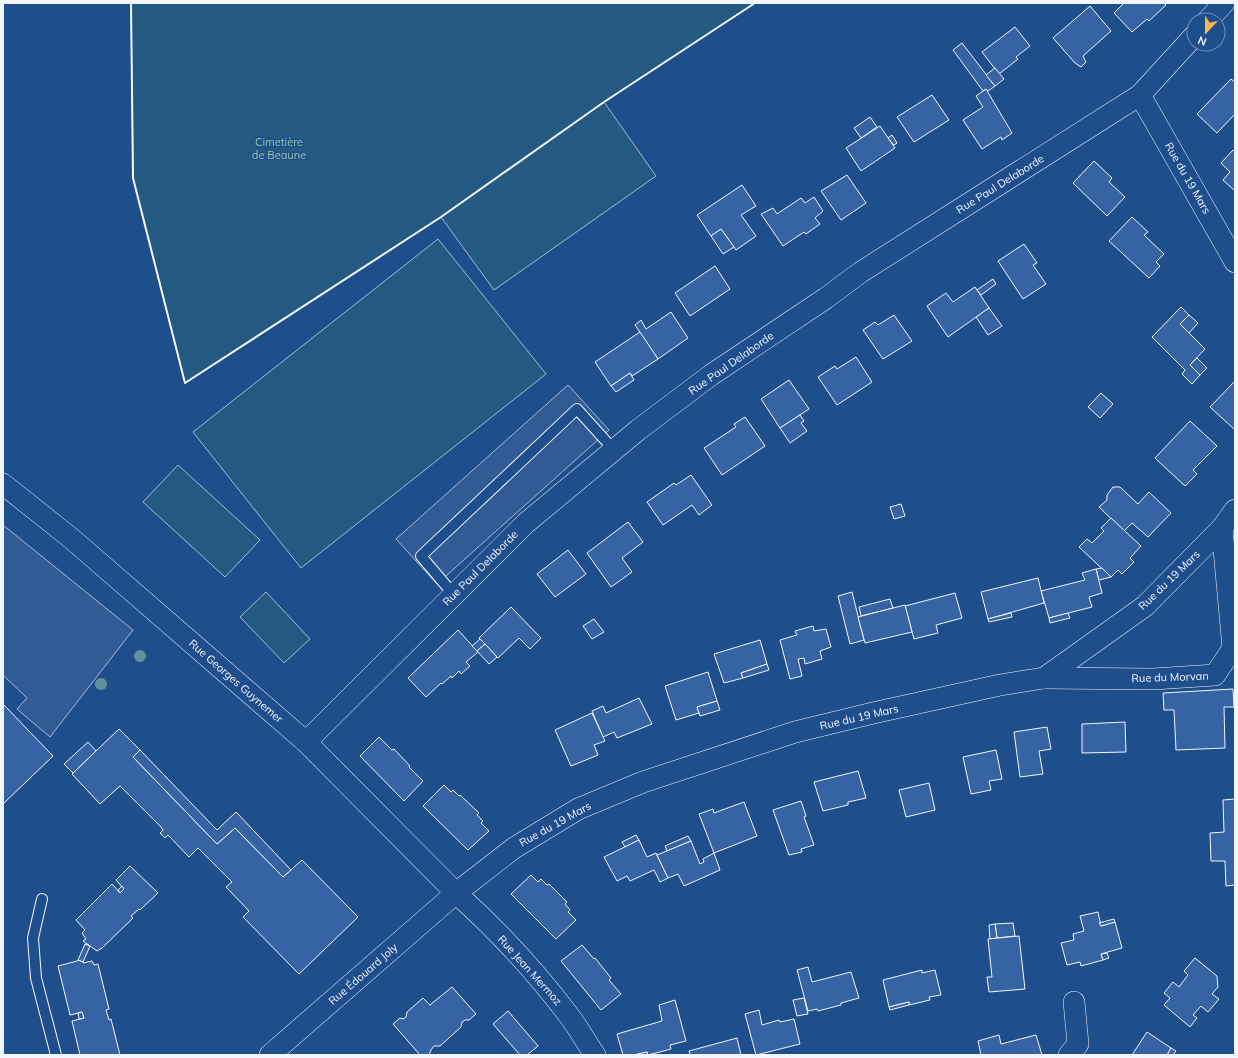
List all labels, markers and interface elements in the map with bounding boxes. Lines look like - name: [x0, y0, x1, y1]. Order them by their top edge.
- north arrow: [1186, 12, 1226, 52]
- text: N: [1196, 33, 1209, 49]
- park label: Cimetière de Beaune: [252, 135, 306, 162]
- street label: Rue du 19 Mars: [1162, 140, 1214, 216]
- street label: Rue Paul Delaborde: [953, 151, 1047, 217]
- street label: Rue Paul Delaborde: [686, 328, 776, 398]
- street label: Rue Paul Delaborde: [439, 527, 521, 609]
- street label: Rue du 19 Mars: [1135, 547, 1203, 613]
- street label: Rue Georges Guynemer: [186, 636, 286, 726]
- street label: Rue du Morvan: [1131, 669, 1209, 685]
- street label: Rue du 19 Mars: [818, 701, 900, 733]
- street label: Rue du 19 Mars: [517, 798, 593, 850]
- street label: Rue Jean Mermoz: [495, 932, 565, 1008]
- street label: Rue Édouard Joly: [326, 940, 400, 1008]

